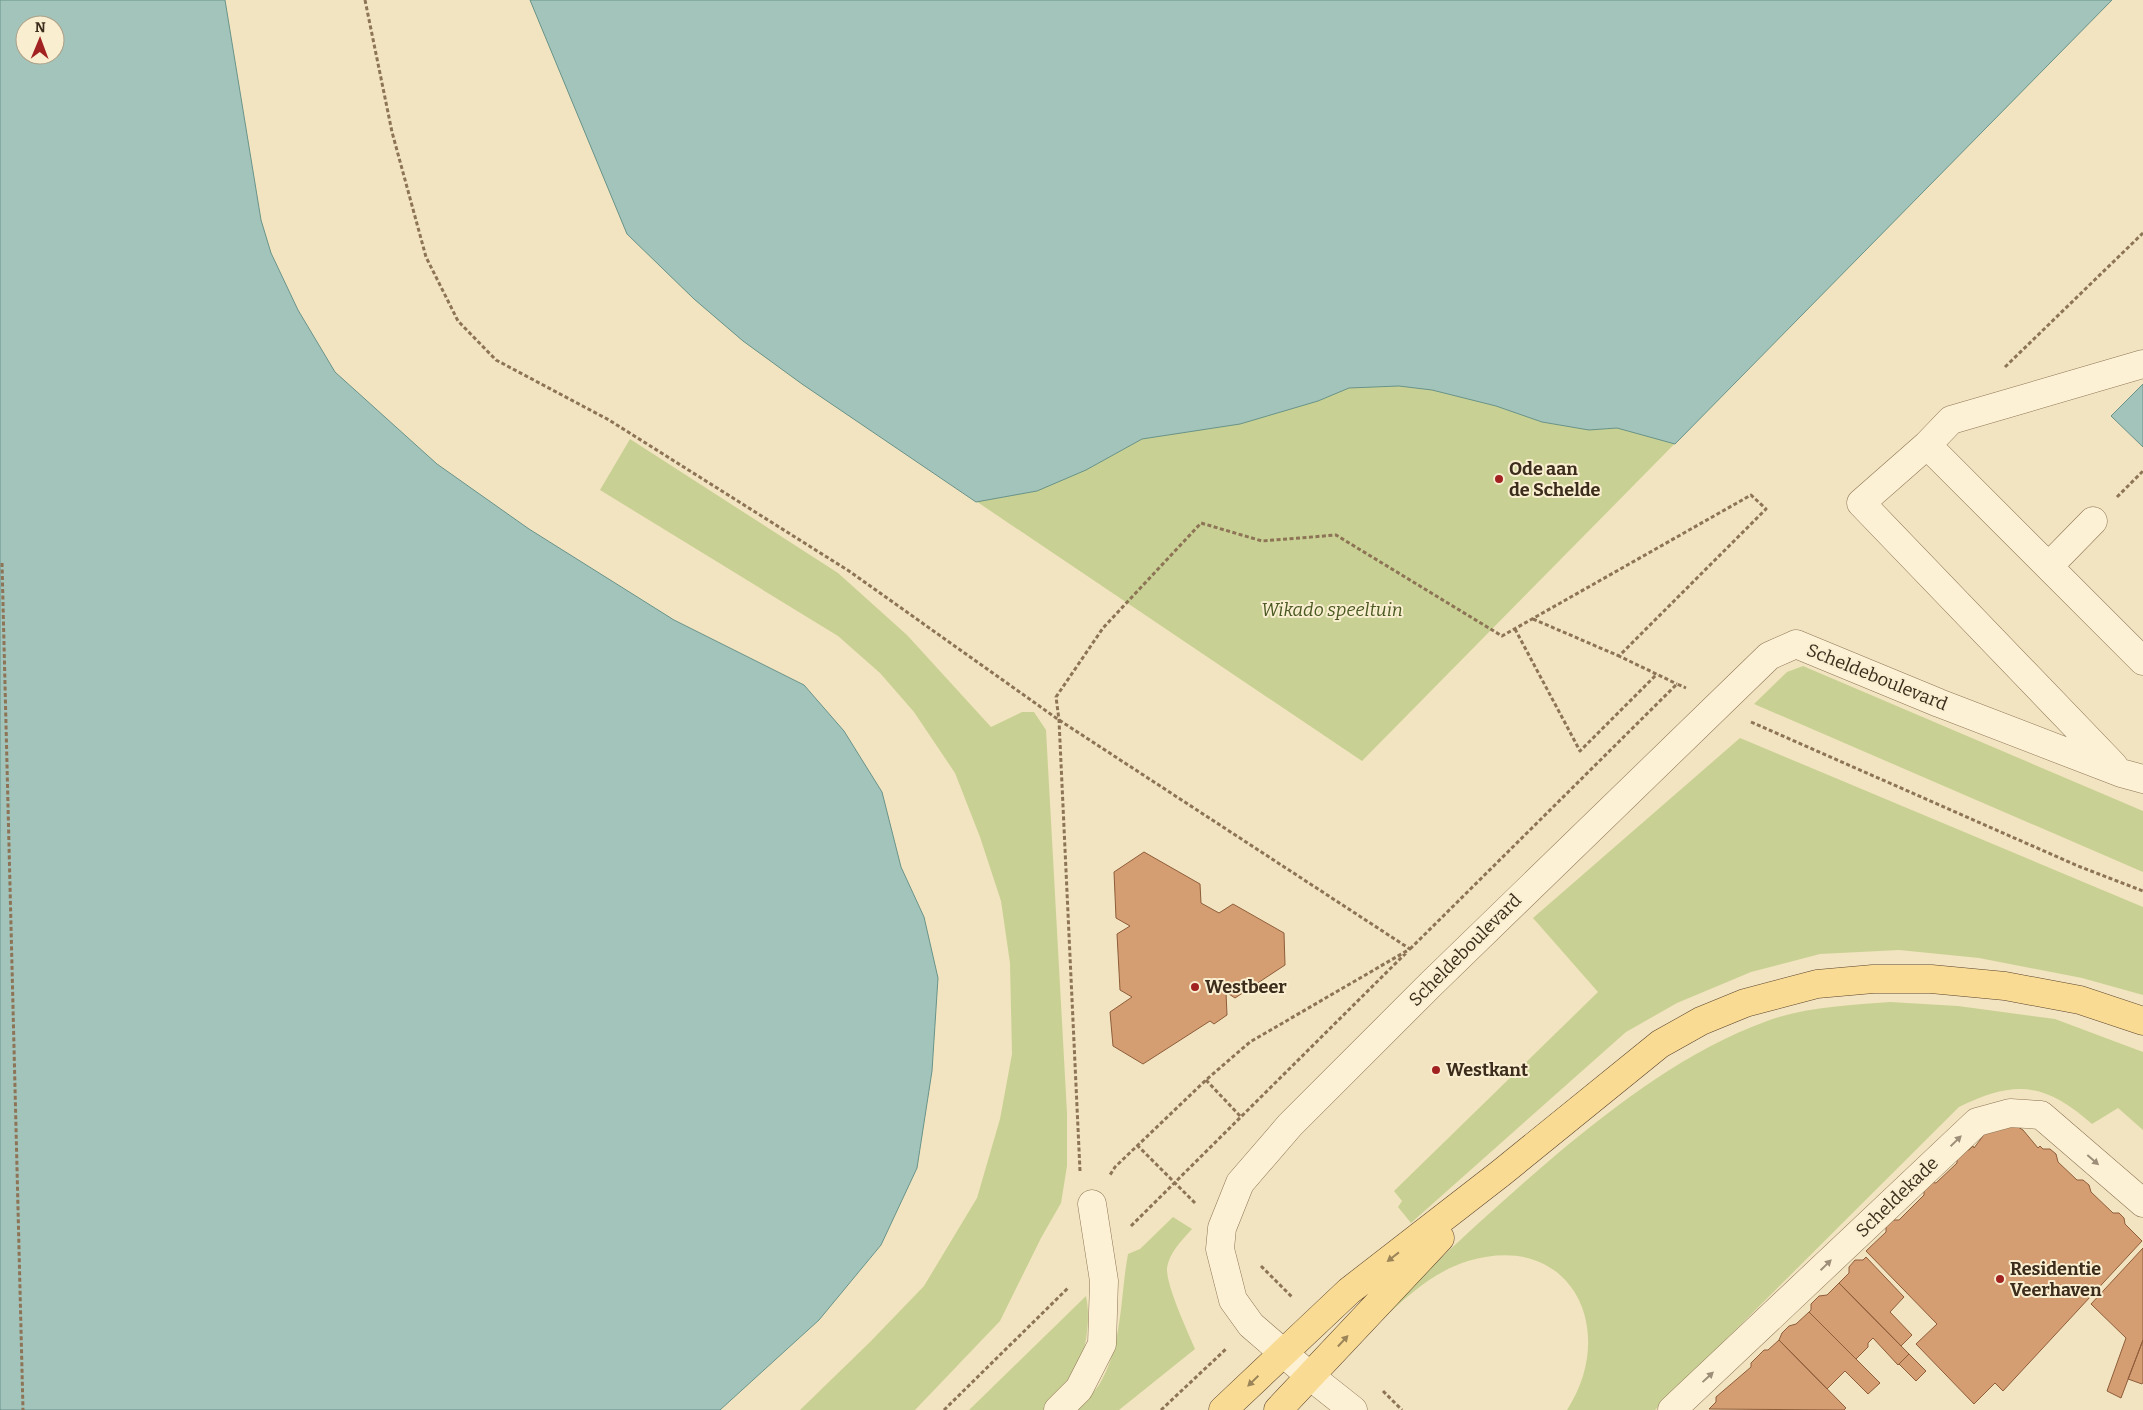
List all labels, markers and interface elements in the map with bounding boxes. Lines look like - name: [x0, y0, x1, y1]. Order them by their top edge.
- north arrow: [15, 15, 65, 65]
- text: N: [35, 19, 46, 36]
- place label: Ode aan de Schelde: [1509, 458, 1601, 501]
- marker: Ode aan de Schelde: [1493, 473, 1505, 485]
- park label: Wikado speeltuin: [1261, 599, 1403, 621]
- street label: Scheldeboulevard: [1803, 639, 1951, 715]
- street label: Scheldeboulevard: [1404, 889, 1526, 1011]
- place label: Westbeer: [1205, 976, 1287, 998]
- marker: Westbeer: [1189, 981, 1201, 993]
- place label: Westkant: [1446, 1059, 1528, 1081]
- marker: Westkant: [1430, 1064, 1442, 1076]
- one-way arrow: [1950, 1135, 1962, 1147]
- street label: Scheldekade: [1851, 1152, 1943, 1242]
- one-way arrow: [2087, 1154, 2099, 1166]
- one-way arrow: [1387, 1251, 1400, 1262]
- place label: Residentie Veerhaven: [2010, 1258, 2102, 1301]
- one-way arrow: [1820, 1259, 1832, 1271]
- marker: Residentie Veerhaven: [1994, 1273, 2006, 1285]
- one-way arrow: [1337, 1335, 1349, 1347]
- one-way arrow: [1702, 1371, 1714, 1383]
- one-way arrow: [1247, 1375, 1259, 1387]

